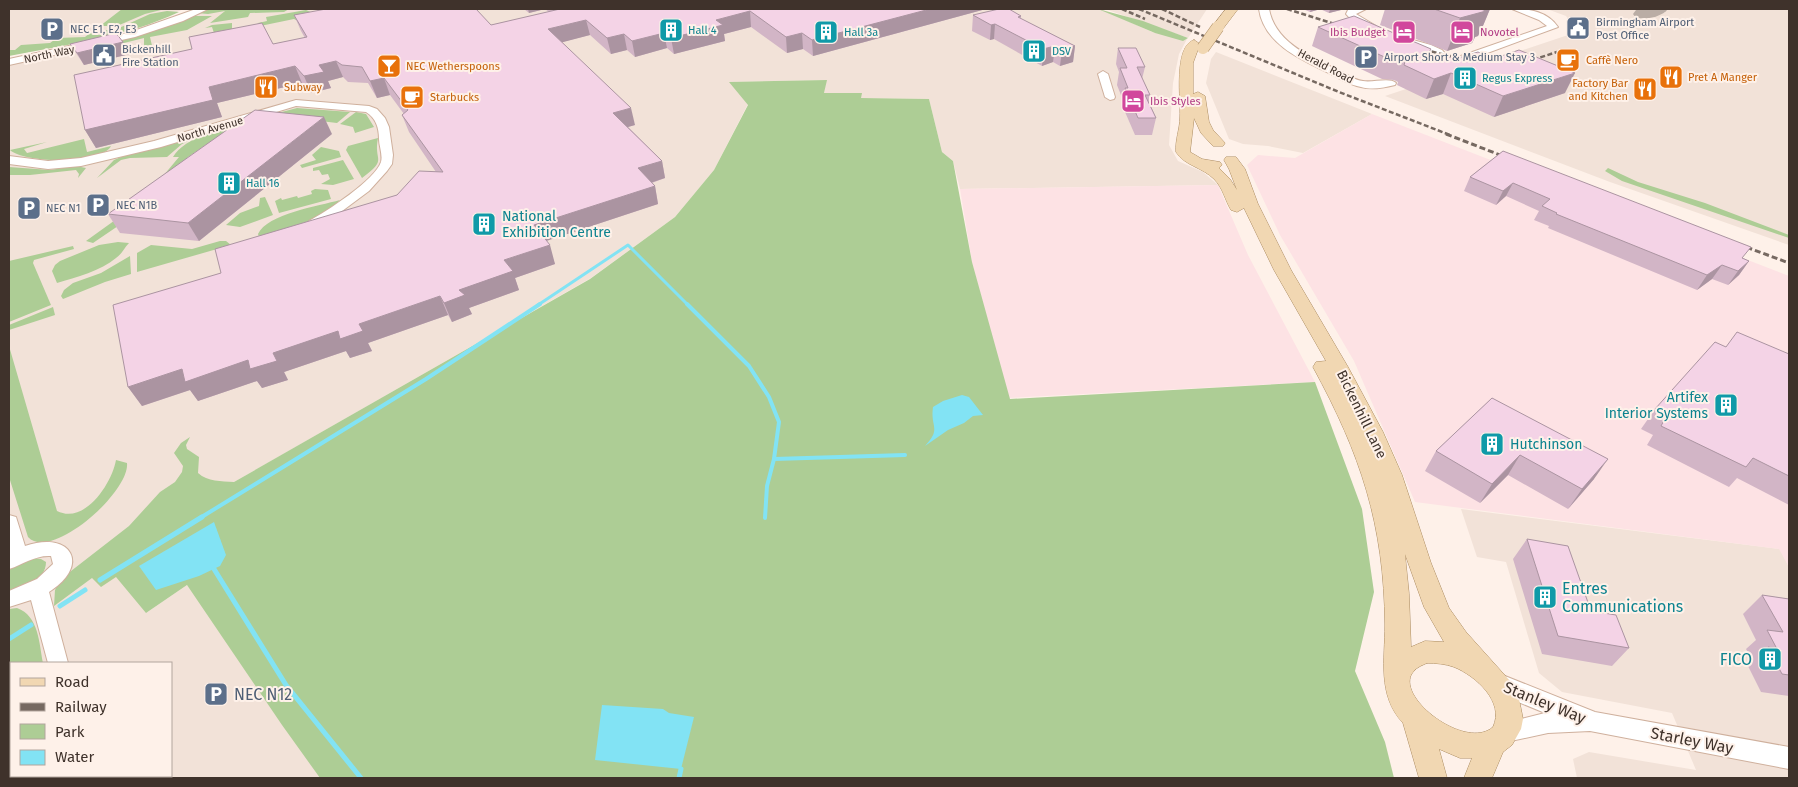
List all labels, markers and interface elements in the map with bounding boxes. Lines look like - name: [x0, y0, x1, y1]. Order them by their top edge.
- public building icon: Birmingham Airport Post Office: [1565, 15, 1591, 41]
- parking icon: NEC E1, E2, E3: [39, 16, 65, 42]
- place label: Birmingham Airport Post Office: [1596, 16, 1694, 42]
- building icon: Hall 4: [658, 17, 684, 43]
- building icon: Hall 3a: [813, 19, 839, 45]
- hotel icon: Ibis Budget: [1391, 19, 1417, 45]
- hotel icon: Novotel: [1449, 19, 1475, 45]
- place label: NEC E1, E2, E3: [70, 23, 137, 36]
- place label: Hall 4: [688, 24, 717, 37]
- place label: Hall 3a: [844, 26, 878, 39]
- place label: Ibis Budget: [1330, 26, 1386, 39]
- place label: Novotel: [1480, 26, 1519, 39]
- building icon: DSV: [1021, 38, 1047, 64]
- public building icon: Bickenhill Fire Station: [91, 42, 117, 68]
- street label: North Way: [23, 43, 76, 66]
- place label: Bickenhill Fire Station: [122, 43, 179, 69]
- parking icon: Airport Short & Medium Stay 3: [1353, 44, 1379, 70]
- place label: DSV: [1052, 45, 1072, 58]
- street label: Herald Road: [1296, 46, 1356, 87]
- cafe icon: Caffè Nero: [1555, 47, 1581, 73]
- place label: Airport Short & Medium Stay 3: [1384, 51, 1535, 64]
- bar icon: NEC Wetherspoons: [376, 53, 402, 79]
- place label: Caffè Nero: [1586, 54, 1638, 67]
- place label: NEC Wetherspoons: [406, 60, 500, 73]
- restaurant icon: Pret A Manger: [1658, 64, 1684, 90]
- building icon: Regus Express: [1452, 65, 1478, 91]
- place label: Pret A Manger: [1688, 71, 1758, 84]
- place label: Regus Express: [1482, 72, 1552, 85]
- restaurant icon: Subway: [253, 74, 279, 100]
- restaurant icon: Factory Bar and Kitchen: [1632, 76, 1658, 102]
- place label: Factory Bar and Kitchen: [1569, 77, 1629, 103]
- place label: Subway: [284, 81, 323, 94]
- cafe icon: Starbucks: [399, 84, 425, 110]
- hotel icon: Ibis Styles: [1120, 88, 1146, 114]
- place label: Starbucks: [430, 91, 479, 104]
- place label: Ibis Styles: [1150, 95, 1201, 108]
- street label: North Avenue: [176, 114, 245, 145]
- building icon: Hall 16: [216, 170, 242, 196]
- place label: Hall 16: [246, 177, 279, 190]
- parking icon: NEC N1B: [85, 192, 111, 218]
- parking icon: NEC N1: [16, 195, 42, 221]
- place label: NEC N1B: [116, 199, 158, 212]
- place label: NEC N1: [46, 202, 81, 215]
- place label: National Exhibition Centre: [502, 208, 611, 241]
- building icon: National Exhibition Centre: [471, 211, 497, 237]
- street label: Bickenhill Lane: [1333, 367, 1390, 461]
- place label: Artifex Interior Systems: [1605, 389, 1708, 422]
- building icon: Artifex Interior Systems: [1713, 392, 1739, 418]
- building icon: Hutchinson: [1479, 431, 1505, 457]
- place label: Hutchinson: [1510, 436, 1582, 453]
- place label: Entres Communications: [1562, 579, 1683, 616]
- building icon: Entres Communications: [1532, 584, 1558, 610]
- building icon: FICO: [1757, 646, 1783, 672]
- place label: FICO: [1720, 650, 1752, 669]
- legend: [10, 662, 172, 777]
- text: Road: [55, 673, 90, 691]
- street label: Stanley Way: [1501, 677, 1589, 728]
- parking icon: NEC N12: [203, 681, 229, 707]
- place label: NEC N12: [234, 685, 292, 704]
- text: Railway: [55, 698, 107, 716]
- text: Park: [55, 723, 85, 741]
- street label: Starley Way: [1649, 723, 1735, 758]
- text: Water: [55, 748, 94, 766]

